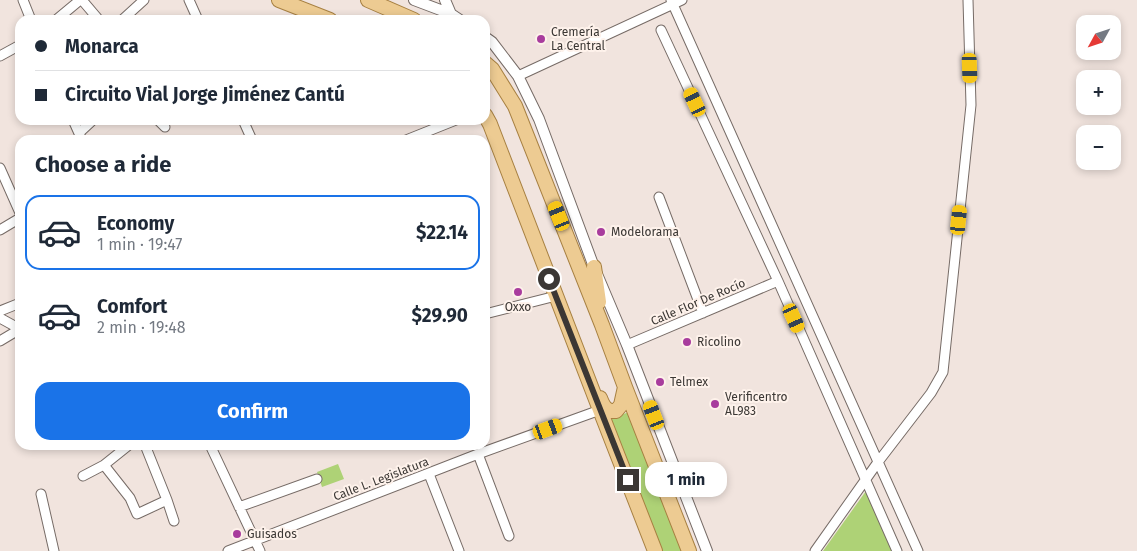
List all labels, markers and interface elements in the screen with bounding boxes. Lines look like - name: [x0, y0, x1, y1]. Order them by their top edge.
- north arrow: [1076, 15, 1121, 60]
- map controls: [1076, 15, 1121, 170]
- place label: Cremería La Central: [551, 25, 606, 53]
- marker: Cremería La Central: [535, 33, 547, 45]
- text: Monarca: [65, 35, 139, 58]
- car: [961, 53, 978, 83]
- button: +: [1076, 70, 1121, 115]
- text: Circuito Vial Jorge Jiménez Cantú: [65, 83, 345, 106]
- car: [681, 85, 708, 119]
- button: −: [1076, 125, 1121, 170]
- text: Choose a ride: [35, 151, 171, 178]
- car: [546, 199, 571, 233]
- car: [949, 204, 968, 236]
- icon: car: [37, 210, 82, 255]
- text: Economy: [97, 212, 174, 235]
- text: $22.14: [416, 221, 468, 244]
- place label: Modelorama: [611, 225, 679, 239]
- marker: Modelorama: [595, 226, 607, 238]
- text: 1 min · 19:47: [97, 235, 182, 254]
- route start: [538, 268, 560, 290]
- street label: Calle Flor De Rocío: [649, 276, 747, 328]
- marker: Oxxo: [512, 286, 524, 298]
- icon: car: [37, 293, 82, 338]
- text: Comfort: [97, 295, 167, 318]
- place label: Oxxo: [505, 300, 531, 314]
- car: [781, 301, 806, 335]
- text: $29.90: [412, 304, 468, 327]
- text: 2 min · 19:48: [97, 318, 186, 337]
- place label: Ricolino: [697, 335, 741, 349]
- marker: Ricolino: [681, 336, 693, 348]
- place label: Telmex: [670, 375, 708, 389]
- marker: Telmex: [654, 376, 666, 388]
- button: Confirm: [35, 382, 470, 440]
- place label: Verificentro AL983: [725, 390, 788, 418]
- car: [641, 398, 666, 432]
- marker: Verificentro AL983: [709, 398, 721, 410]
- car: [531, 417, 564, 441]
- street label: Calle L. Legislatura: [331, 454, 431, 504]
- callout: 1 min: [646, 462, 728, 498]
- route end: [617, 469, 639, 491]
- text: 1 min: [667, 470, 705, 489]
- place label: Guisados: [247, 527, 297, 541]
- marker: Guisados: [231, 528, 243, 540]

